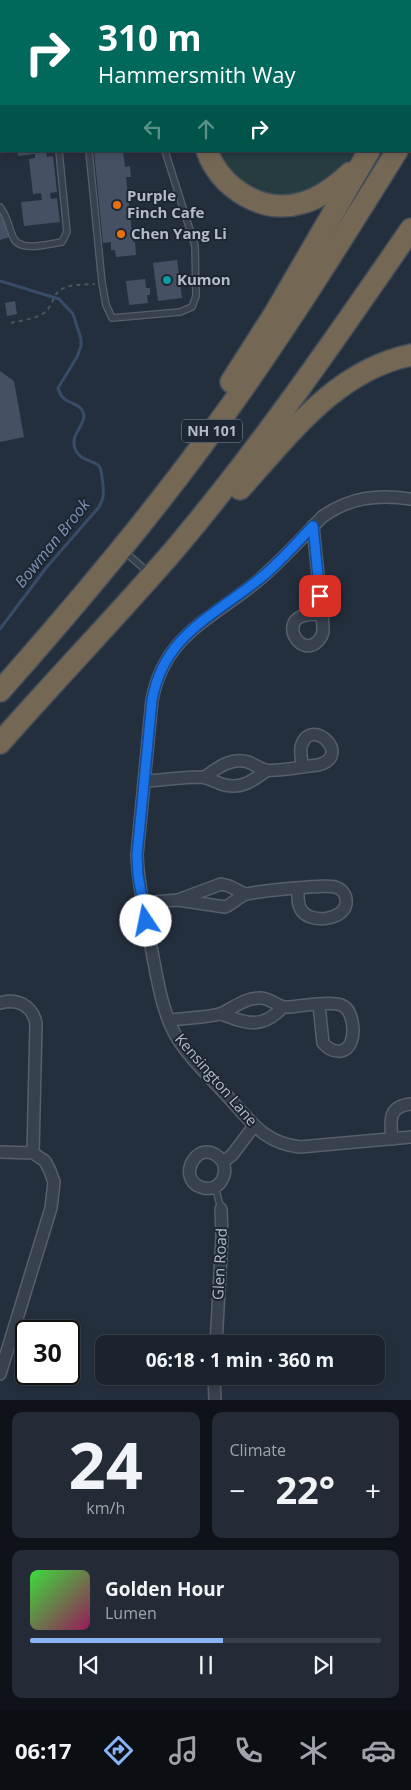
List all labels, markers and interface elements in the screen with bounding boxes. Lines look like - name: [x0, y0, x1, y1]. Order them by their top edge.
- text: 310 m: [98, 14, 202, 61]
- icon: right: [15, 20, 80, 85]
- text: Hammersmith Way: [98, 59, 296, 89]
- icon: left: [139, 115, 167, 143]
- icon: ahead: [192, 115, 220, 143]
- icon: right: [245, 115, 273, 143]
- place label: Purple Finch Cafe: [127, 185, 205, 222]
- marker: Purple Finch Cafe: [111, 199, 123, 211]
- place label: Chen Yang Li: [131, 223, 227, 243]
- marker: Chen Yang Li: [115, 228, 127, 240]
- place label: Kumon: [177, 269, 231, 289]
- marker: Kumon: [161, 274, 173, 286]
- road number: NH 101: [182, 420, 242, 442]
- water label: Bowman Brook: [9, 493, 95, 592]
- pin: [299, 575, 341, 617]
- icon: arrive: [306, 582, 334, 610]
- position arrow: [119, 894, 171, 946]
- street label: Kensington Lane: [171, 1029, 262, 1130]
- street label: Glen Road: [207, 1227, 231, 1300]
- speed limit sign: 30: [15, 1320, 80, 1385]
- text: 06:18 · 1 min · 360 m: [146, 1347, 334, 1373]
- text: 24: [69, 1420, 143, 1508]
- text: Climate: [230, 1439, 286, 1461]
- text: 22°: [275, 1463, 335, 1515]
- text: −: [230, 1471, 246, 1509]
- text: +: [365, 1471, 381, 1509]
- text: km/h: [86, 1497, 125, 1519]
- text: Golden Hour: [105, 1576, 224, 1602]
- text: Lumen: [105, 1602, 157, 1624]
- icon: previous: [75, 1651, 103, 1679]
- icon: pause: [192, 1651, 220, 1679]
- icon: next: [309, 1651, 337, 1679]
- icon: directions: [101, 1733, 136, 1768]
- icon: music: [166, 1733, 201, 1768]
- icon: phone: [231, 1733, 266, 1768]
- icon: climate: [296, 1733, 331, 1768]
- icon: car: [361, 1733, 396, 1768]
- text: 06:17: [15, 1735, 72, 1765]

